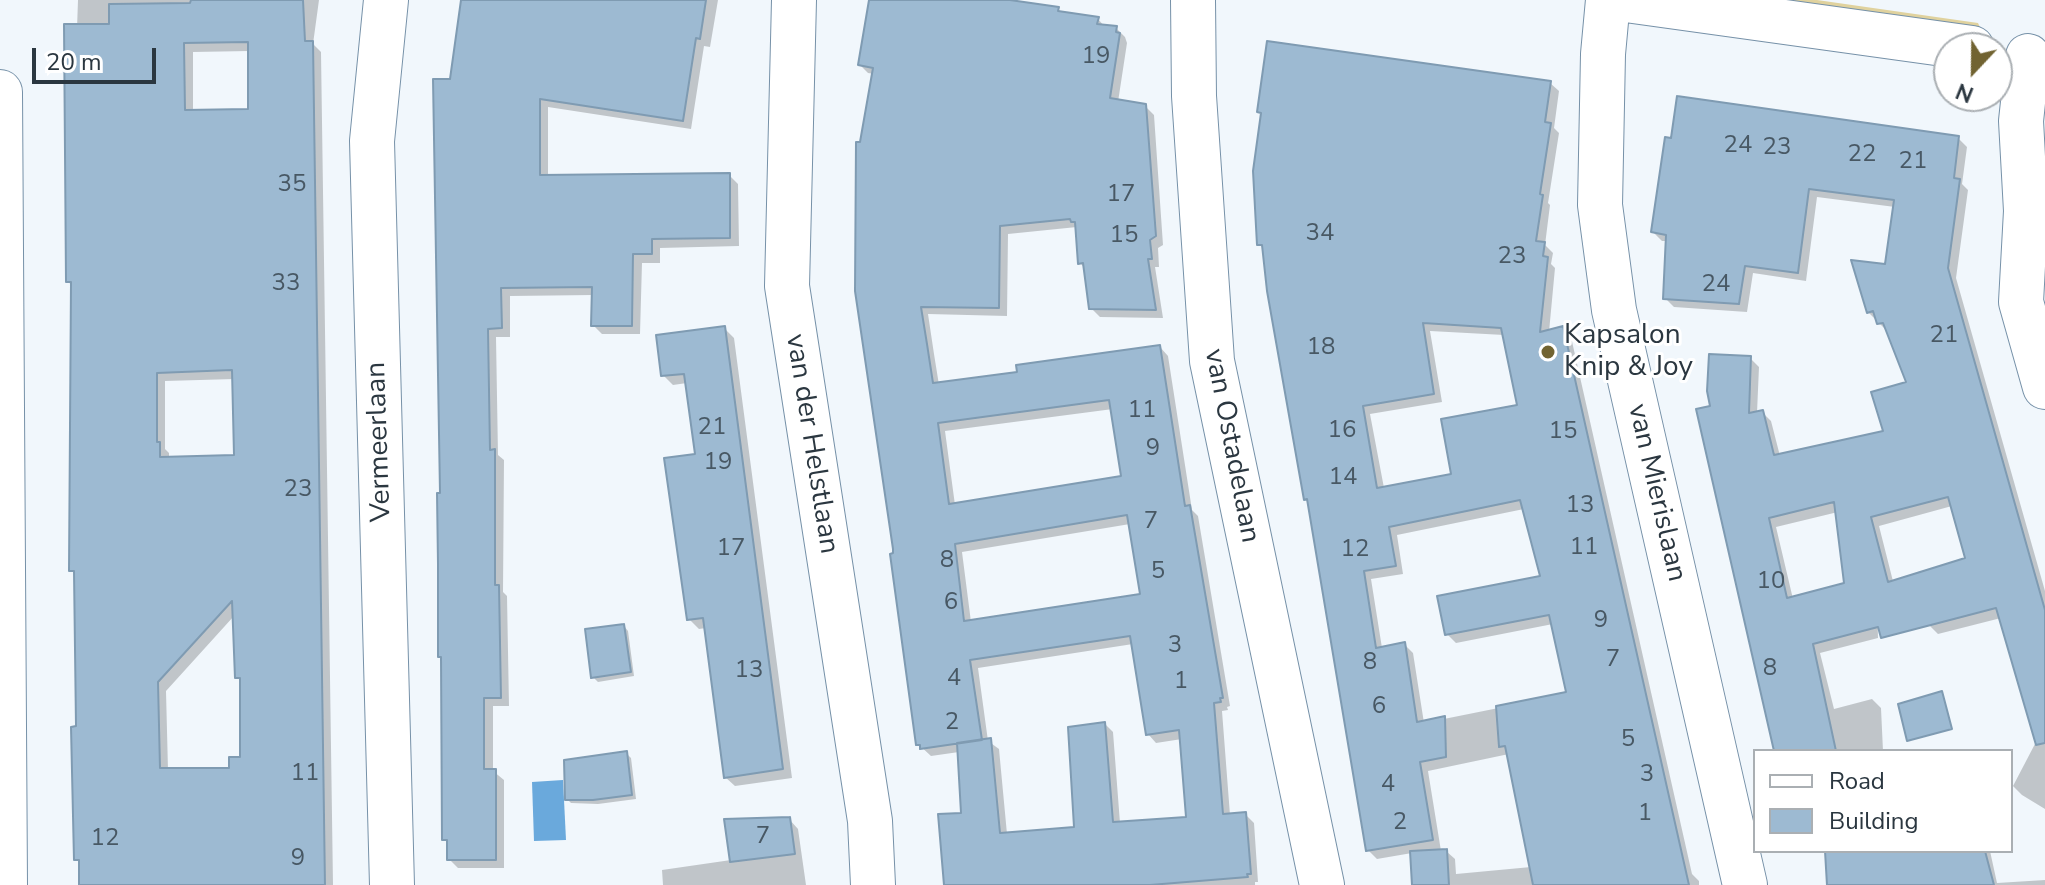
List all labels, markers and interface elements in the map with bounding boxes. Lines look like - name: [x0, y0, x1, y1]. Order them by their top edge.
- scale bar: [36, 32, 160, 82]
- north arrow: [1933, 32, 2013, 112]
- house number: 19: [1082, 43, 1110, 71]
- text: 20 m: [46, 46, 102, 78]
- text: N: [1952, 75, 1978, 109]
- house number: 24: [1724, 132, 1752, 160]
- house number: 23: [1763, 134, 1791, 162]
- house number: 22: [1848, 141, 1876, 169]
- house number: 21: [1899, 148, 1927, 176]
- house number: 35: [278, 171, 306, 199]
- house number: 17: [1107, 181, 1135, 209]
- house number: 34: [1306, 220, 1334, 248]
- house number: 15: [1110, 222, 1138, 250]
- house number: 23: [1498, 243, 1526, 271]
- house number: 33: [272, 270, 300, 298]
- house number: 24: [1702, 271, 1730, 299]
- place label: Kapsalon Knip & Joy: [1564, 319, 1693, 385]
- house number: 21: [1930, 322, 1958, 350]
- street label: van der Helstlaan: [777, 332, 845, 556]
- house number: 18: [1307, 334, 1335, 362]
- marker: Kapsalon Knip & Joy: [1539, 343, 1557, 361]
- street label: van Ostadelaan: [1196, 346, 1266, 546]
- street label: Vermeerlaan: [360, 361, 400, 523]
- house number: 11: [1128, 397, 1156, 425]
- street label: van Mierislaan: [1619, 401, 1693, 585]
- house number: 21: [698, 414, 726, 442]
- house number: 16: [1328, 417, 1356, 445]
- house number: 15: [1549, 418, 1577, 446]
- house number: 9: [1146, 435, 1160, 463]
- house number: 19: [704, 449, 732, 477]
- house number: 14: [1329, 464, 1357, 492]
- house number: 23: [284, 476, 312, 504]
- house number: 13: [1566, 492, 1594, 520]
- house number: 7: [1144, 508, 1158, 536]
- house number: 11: [1570, 534, 1598, 562]
- house number: 17: [717, 535, 745, 563]
- house number: 12: [1341, 536, 1369, 564]
- house number: 8: [940, 547, 954, 575]
- house number: 5: [1151, 558, 1165, 586]
- house number: 10: [1757, 568, 1785, 596]
- house number: 6: [944, 589, 958, 617]
- house number: 9: [1594, 607, 1608, 635]
- house number: 3: [1168, 632, 1182, 660]
- house number: 7: [1606, 646, 1620, 674]
- house number: 8: [1363, 649, 1377, 677]
- house number: 8: [1763, 655, 1777, 683]
- house number: 13: [735, 657, 763, 685]
- house number: 4: [947, 665, 961, 693]
- house number: 1: [1174, 668, 1188, 696]
- house number: 6: [1372, 693, 1386, 721]
- house number: 2: [945, 709, 959, 737]
- house number: 5: [1621, 726, 1635, 754]
- legend: [1753, 749, 2013, 853]
- house number: 11: [291, 760, 319, 788]
- house number: 3: [1640, 761, 1654, 789]
- text: Road: [1829, 765, 1885, 797]
- house number: 4: [1381, 771, 1395, 799]
- house number: 1: [1638, 800, 1652, 828]
- text: Building: [1829, 805, 1919, 837]
- house number: 2: [1393, 809, 1407, 837]
- house number: 7: [756, 823, 770, 851]
- house number: 12: [91, 825, 119, 853]
- house number: 9: [291, 845, 305, 873]

